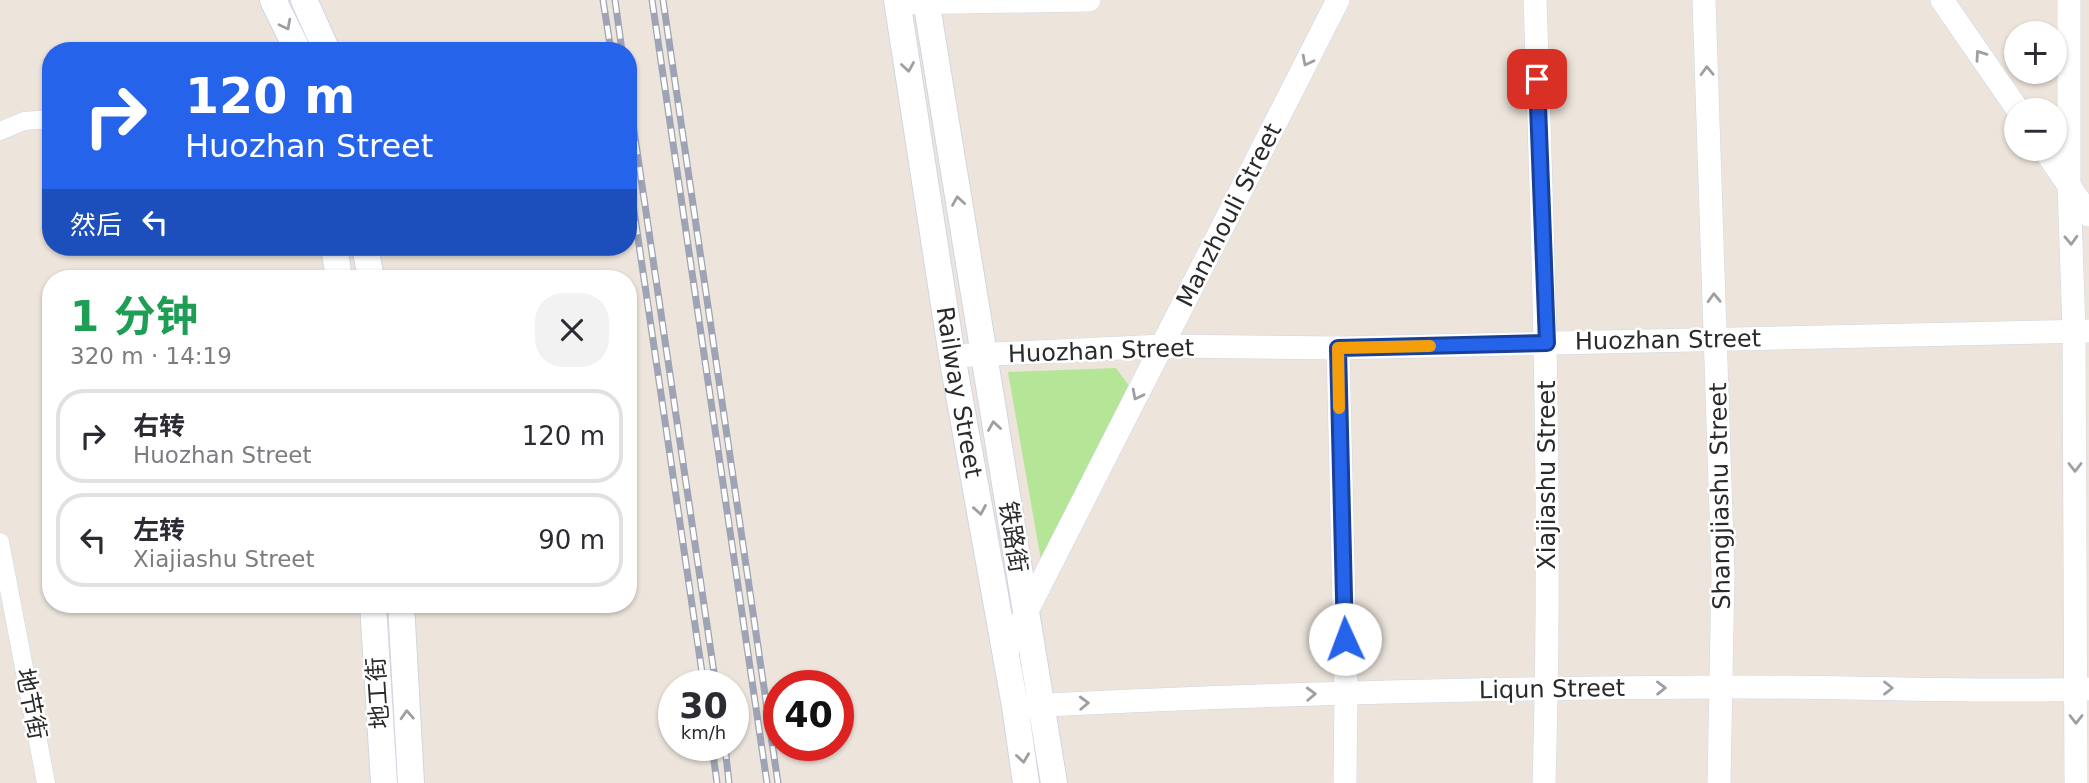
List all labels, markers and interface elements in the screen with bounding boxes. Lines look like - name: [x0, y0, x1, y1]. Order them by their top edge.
- one-way arrow: [278, 18, 292, 30]
- map controls: [2004, 21, 2067, 161]
- button: +: [2004, 21, 2067, 84]
- pin: [1507, 49, 1567, 109]
- one-way arrow: [1976, 50, 1988, 63]
- one-way arrow: [1301, 54, 1315, 66]
- icon: arrive: [1518, 60, 1556, 98]
- one-way arrow: [900, 62, 915, 73]
- one-way arrow: [1699, 65, 1714, 76]
- text: 120 m: [185, 68, 355, 125]
- icon: right: [70, 70, 161, 161]
- button: −: [2004, 98, 2067, 161]
- street label: Manzhouli Street: [1171, 119, 1287, 311]
- text: Huozhan Street: [185, 127, 433, 165]
- one-way arrow: [951, 195, 966, 207]
- icon: left: [136, 203, 174, 241]
- text: 然后: [70, 210, 122, 240]
- one-way arrow: [2064, 234, 2079, 245]
- text: 1 分钟: [70, 292, 198, 341]
- button: close: [535, 293, 609, 367]
- one-way arrow: [1707, 293, 1722, 304]
- street label: Railway Street: [931, 305, 988, 480]
- street label: Huozhan Street: [1575, 324, 1761, 356]
- street label: Huozhan Street: [1007, 334, 1195, 368]
- text: 320 m · 14:19: [70, 343, 232, 369]
- street label: Xiajiashu Street: [1533, 380, 1561, 570]
- street label: Shangjiashu Street: [1704, 382, 1736, 610]
- one-way arrow: [1132, 388, 1146, 400]
- text: 右转: [133, 411, 185, 441]
- icon: right: [74, 417, 112, 455]
- one-way arrow: [987, 420, 1002, 432]
- text: 120 m: [522, 421, 605, 451]
- text: Huozhan Street: [133, 442, 311, 468]
- one-way arrow: [2067, 462, 2083, 473]
- street label: 铁路街: [994, 499, 1032, 575]
- one-way arrow: [971, 504, 986, 516]
- text: 左转: [133, 515, 185, 545]
- icon: left: [74, 521, 112, 559]
- text: 90 m: [538, 525, 605, 555]
- text: Xiajiashu Street: [133, 546, 314, 572]
- position arrow: [1308, 602, 1382, 676]
- street label: 地工街: [362, 656, 394, 730]
- street label: 地节街: [10, 666, 52, 742]
- speed limit sign: 40: [763, 670, 854, 761]
- street label: Liqun Street: [1479, 674, 1625, 704]
- one-way arrow: [1656, 680, 1667, 695]
- one-way arrow: [1884, 680, 1894, 696]
- text: 30: [679, 686, 728, 726]
- one-way arrow: [1306, 686, 1317, 701]
- one-way arrow: [1078, 696, 1089, 711]
- one-way arrow: [400, 709, 415, 720]
- one-way arrow: [2068, 714, 2084, 725]
- text: km/h: [681, 722, 726, 743]
- one-way arrow: [1015, 752, 1030, 764]

